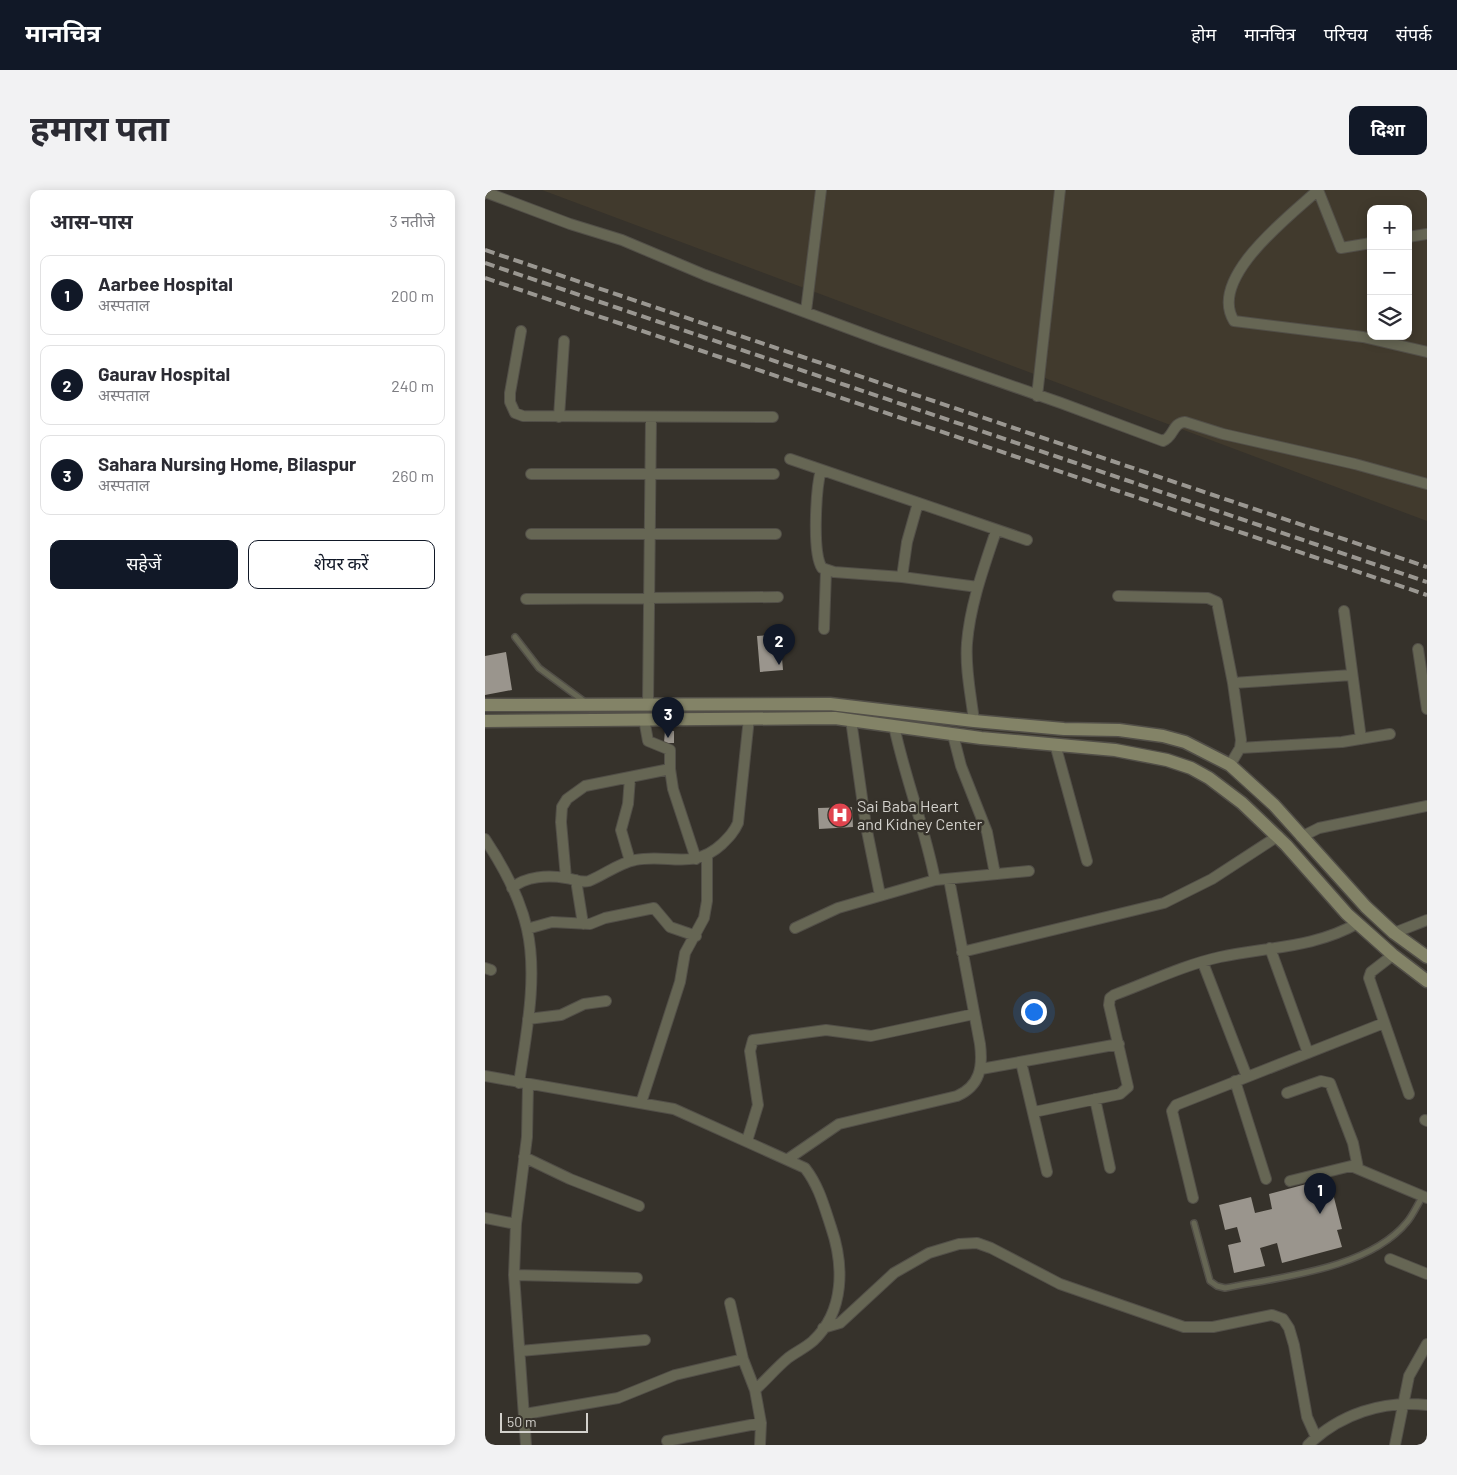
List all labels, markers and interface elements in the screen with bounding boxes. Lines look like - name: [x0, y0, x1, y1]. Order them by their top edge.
- text: मानचित्र: [25, 18, 101, 47]
- text: होम: [1191, 23, 1216, 45]
- text: मानचित्र: [1244, 23, 1296, 45]
- text: परिचय: [1324, 23, 1368, 45]
- text: संपर्क: [1396, 23, 1432, 45]
- text: हमारा पता: [30, 106, 169, 148]
- button: दिशा: [1349, 106, 1427, 155]
- map controls: [1367, 205, 1412, 340]
- button: +: [1367, 205, 1412, 250]
- text: आस-पास: [50, 208, 133, 233]
- text: 3 नतीजे: [390, 211, 435, 230]
- button: −: [1367, 250, 1412, 295]
- text: Aarbee Hospital: [98, 272, 233, 295]
- text: 1: [64, 286, 70, 305]
- text: 200 m: [391, 286, 434, 305]
- text: अस्पताल: [98, 295, 150, 314]
- button: layers: [1367, 295, 1412, 340]
- text: Gaurav Hospital: [98, 362, 230, 385]
- text: 2: [63, 376, 71, 395]
- text: 240 m: [391, 376, 434, 395]
- text: अस्पताल: [98, 385, 150, 404]
- text: Sahara Nursing Home, Bilaspur: [98, 452, 356, 475]
- text: 3: [63, 466, 71, 485]
- text: 260 m: [392, 466, 434, 485]
- text: अस्पताल: [98, 475, 150, 494]
- button: सहेजें: [50, 540, 238, 589]
- button: शेयर करें: [248, 540, 435, 589]
- pin: 2: [763, 624, 795, 665]
- pin: 3: [652, 697, 684, 738]
- place label: Sai Baba Heart and Kidney Center: [857, 796, 983, 833]
- hospital icon: Sai Baba Heart and Kidney Center: [827, 802, 853, 828]
- your location: [1021, 999, 1047, 1025]
- pin: 1: [1304, 1173, 1336, 1214]
- scale bar: [500, 1410, 587, 1433]
- text: 50 m: [507, 1413, 536, 1430]

